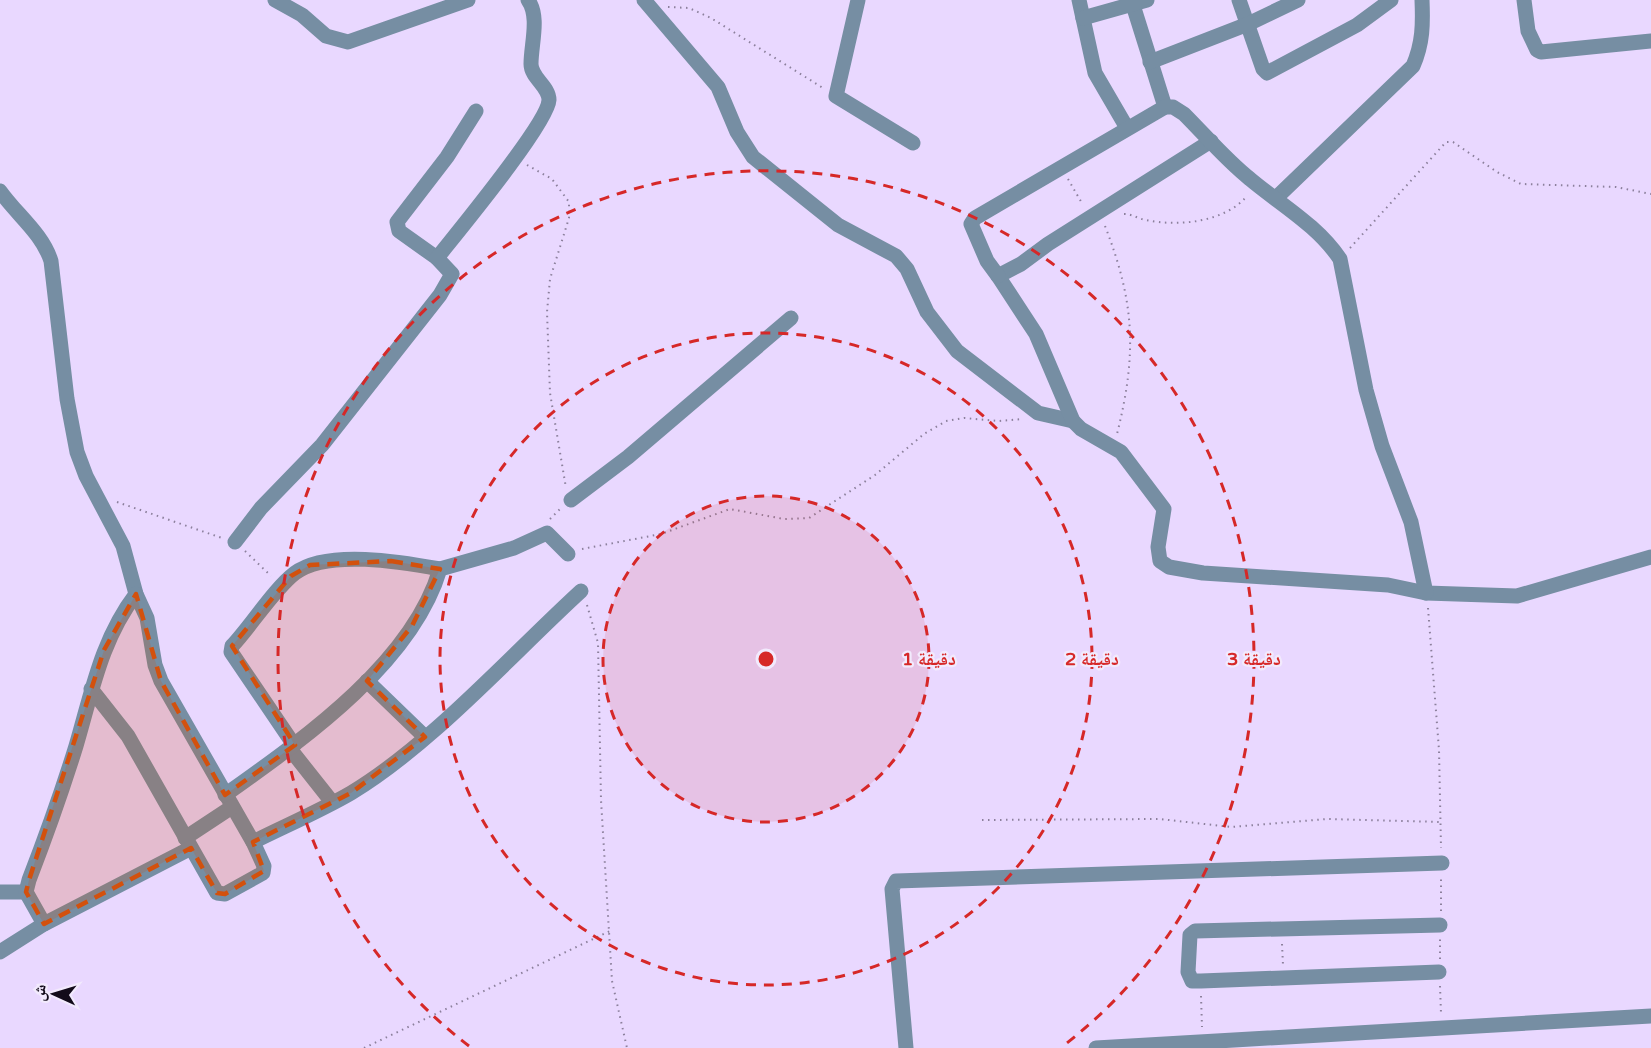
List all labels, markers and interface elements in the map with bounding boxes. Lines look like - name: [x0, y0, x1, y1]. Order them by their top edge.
- text: 1 دقيقة: [902, 648, 956, 670]
- text: 2 دقيقة: [1065, 648, 1119, 670]
- text: 3 دقيقة: [1227, 648, 1281, 670]
- centre of rings: [756, 649, 776, 669]
- north arrow: [24, 964, 84, 1024]
- text: ش: [29, 984, 51, 1002]

